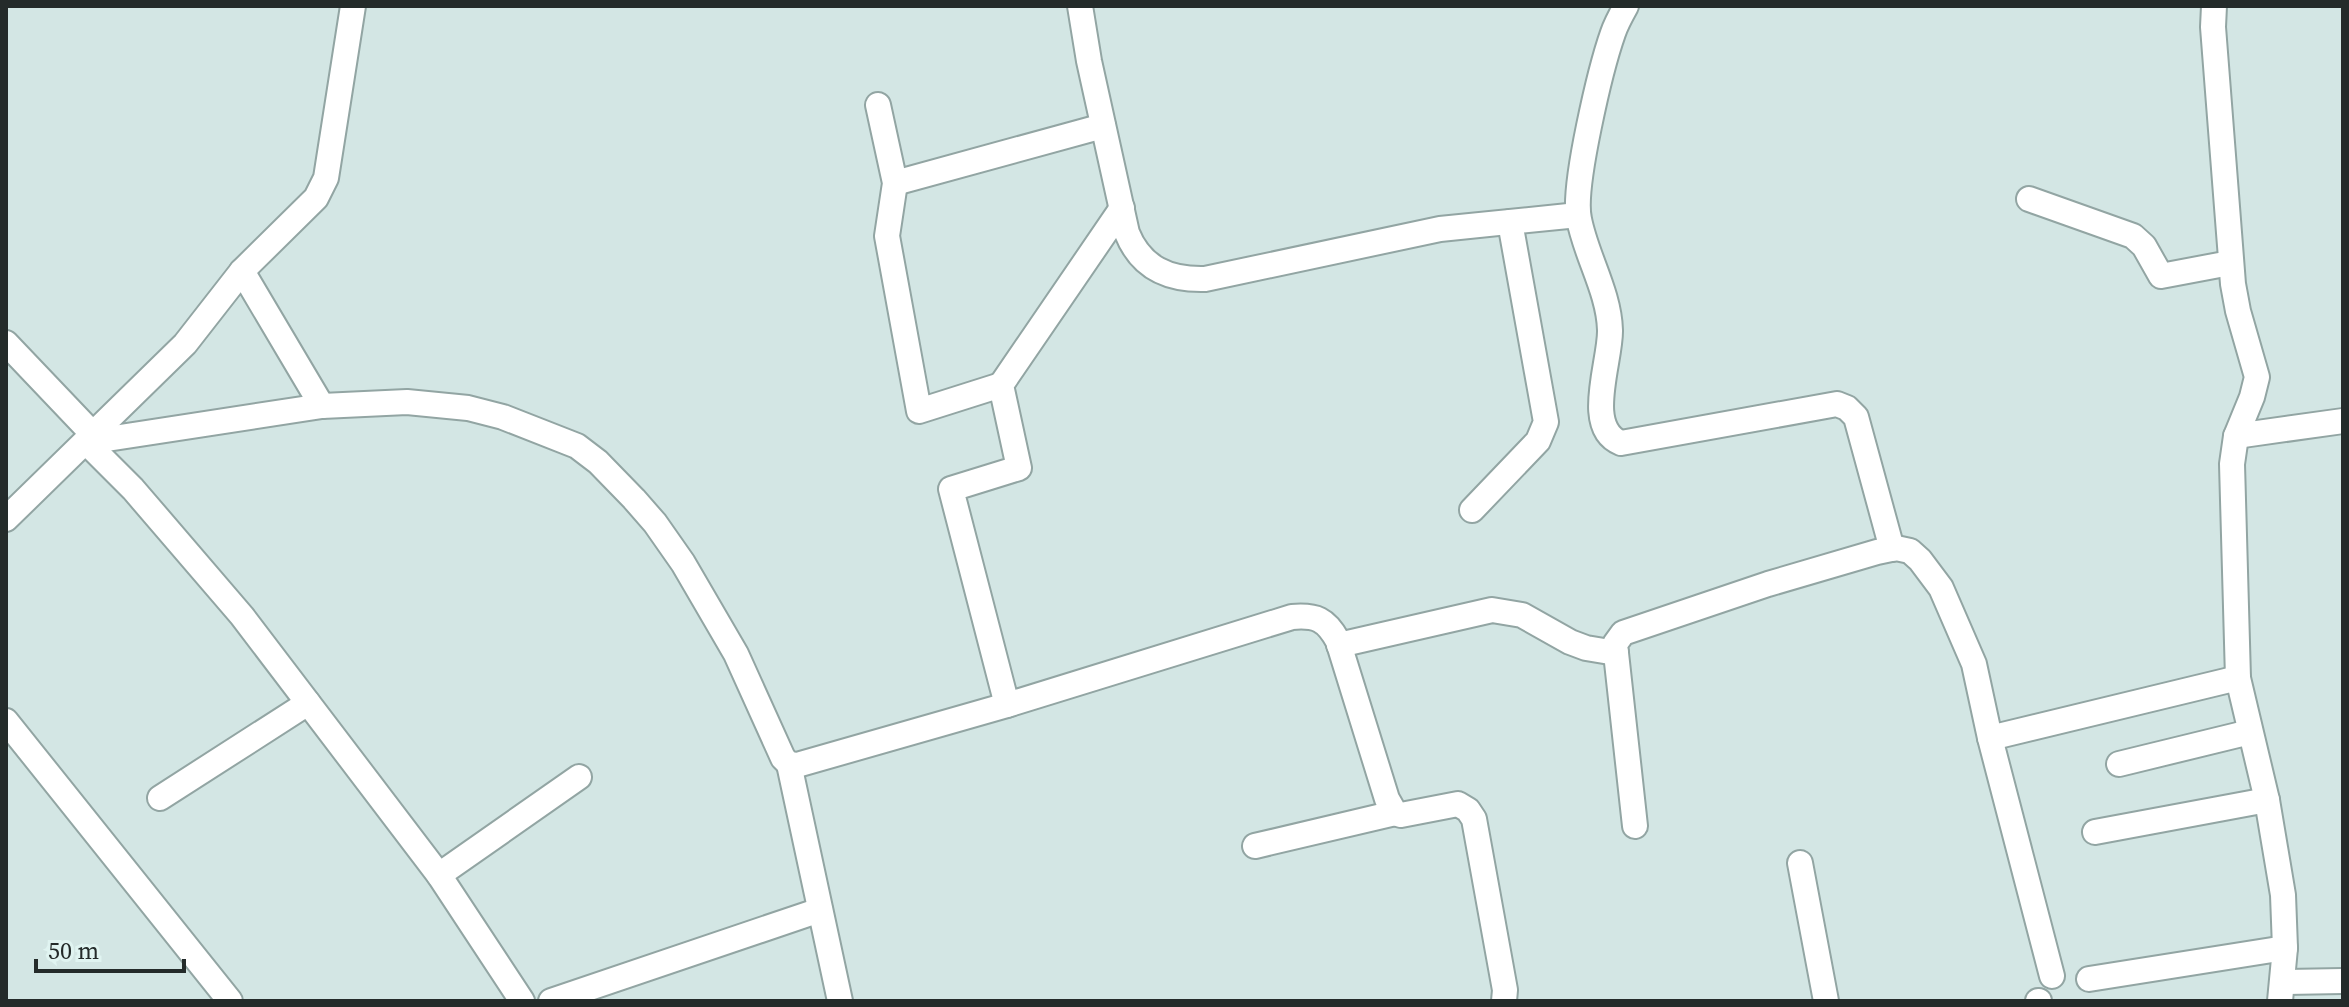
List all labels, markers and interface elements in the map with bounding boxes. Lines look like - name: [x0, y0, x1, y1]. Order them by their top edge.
- scale bar: [36, 923, 184, 973]
- text: 50 m: [48, 934, 99, 967]

